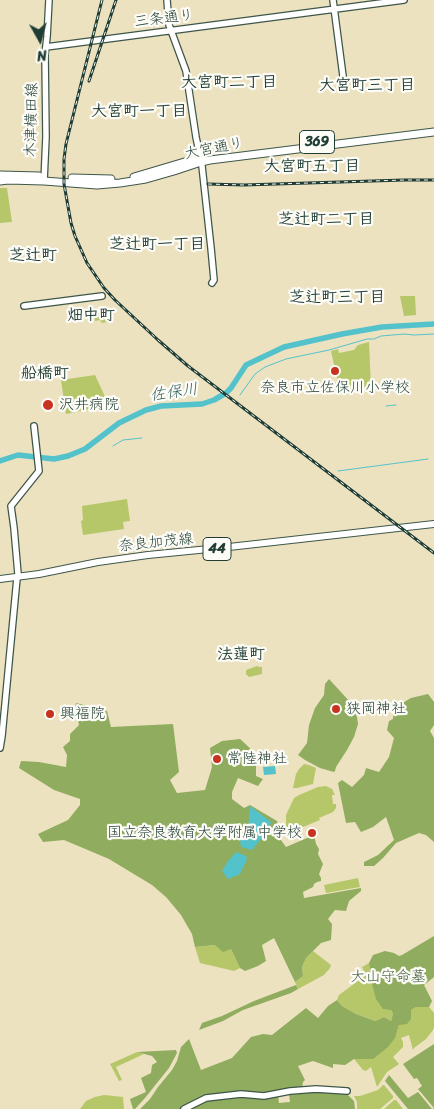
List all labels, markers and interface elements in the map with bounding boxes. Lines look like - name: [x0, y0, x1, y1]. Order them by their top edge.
- street label: 三条通り: [133, 6, 195, 32]
- north arrow: [15, 15, 65, 65]
- text: N: [36, 42, 48, 68]
- district label: 大宮町二丁目: [181, 73, 277, 93]
- district label: 大宮町三丁目: [319, 76, 415, 96]
- street label: 木津横田線: [22, 82, 42, 158]
- district label: 大宮町一丁目: [91, 102, 187, 122]
- road number: 369: [300, 130, 334, 154]
- street label: 大宮通り: [183, 134, 245, 164]
- district label: 大宮町五丁目: [264, 157, 360, 177]
- district label: 芝辻町二丁目: [278, 210, 374, 230]
- district label: 芝辻町一丁目: [109, 235, 205, 255]
- district label: 芝辻町: [9, 246, 57, 266]
- district label: 芝辻町三丁目: [289, 288, 385, 308]
- district label: 畑中町: [67, 306, 115, 326]
- district label: 船橋町: [21, 364, 69, 384]
- marker: 奈良市立佐保川小学校: [329, 365, 341, 377]
- place label: 奈良市立佐保川小学校: [260, 379, 410, 397]
- water label: 佐保川: [149, 380, 199, 406]
- place label: 沢井病院: [59, 396, 119, 414]
- marker: 沢井病院: [41, 398, 55, 412]
- street label: 奈良加茂線: [118, 530, 194, 556]
- road number: 44: [203, 538, 231, 560]
- district label: 法蓮町: [217, 645, 265, 665]
- place label: 狭岡神社: [346, 700, 406, 718]
- marker: 狭岡神社: [330, 703, 342, 715]
- place label: 興福院: [60, 705, 105, 723]
- marker: 興福院: [44, 708, 56, 720]
- place label: 常陸神社: [227, 750, 287, 768]
- marker: 常陸神社: [211, 753, 223, 765]
- place label: 国立奈良教育大学附属中学校: [107, 824, 302, 842]
- marker: 国立奈良教育大学附属中学校: [306, 827, 318, 839]
- park label: 大山守命墓: [351, 968, 425, 986]

